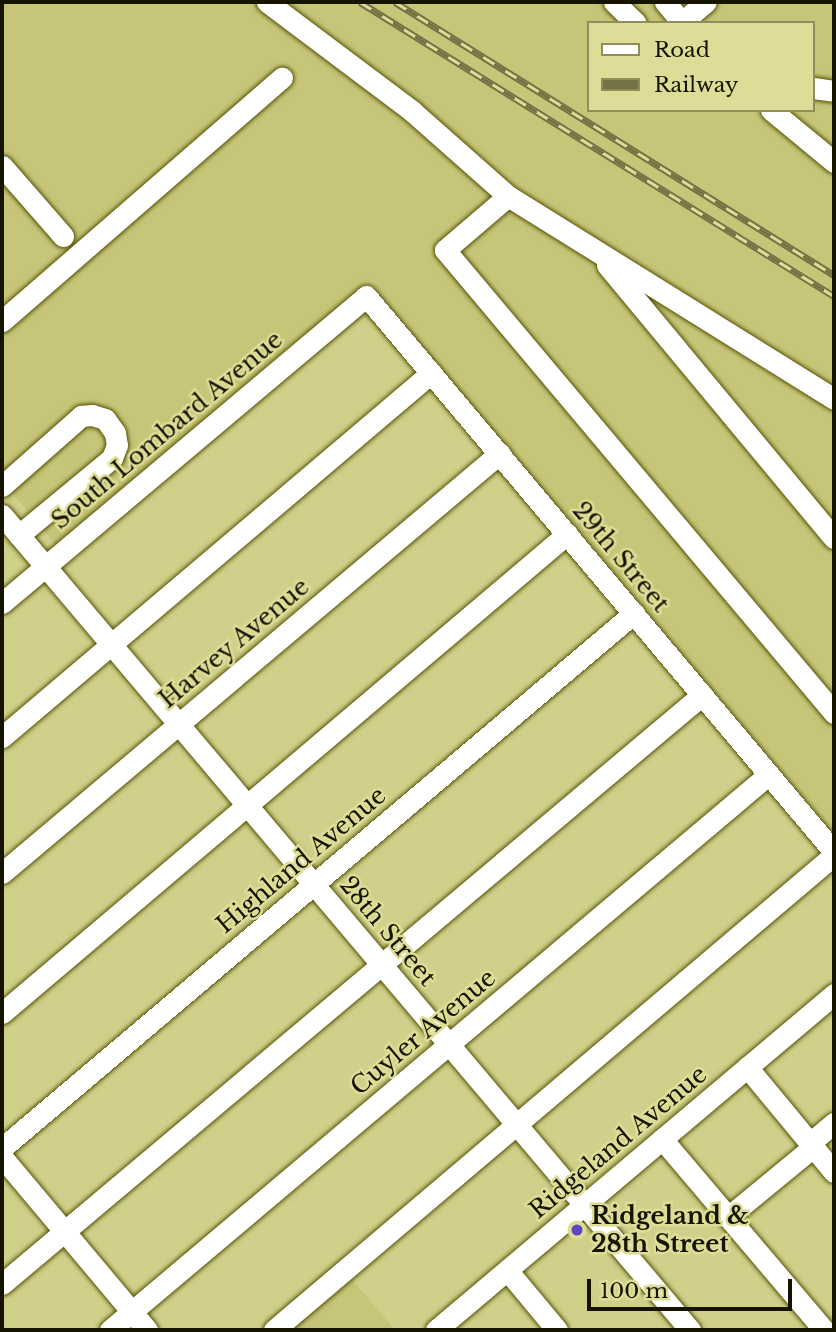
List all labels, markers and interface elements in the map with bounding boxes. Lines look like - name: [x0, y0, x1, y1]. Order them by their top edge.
- legend: [588, 21, 815, 112]
- text: Road: [654, 37, 710, 63]
- text: Railway: [654, 72, 738, 98]
- street label: South Lombard Avenue: [45, 325, 289, 535]
- street label: 29th Street: [567, 496, 675, 618]
- street label: Harvey Avenue: [153, 572, 315, 714]
- street label: Highland Avenue: [210, 780, 392, 940]
- street label: 28th Street: [334, 870, 442, 992]
- street label: Cuyler Avenue: [344, 963, 502, 1101]
- street label: Ridgeland Avenue: [523, 1059, 713, 1225]
- place label: Ridgeland & 28th Street: [591, 1202, 749, 1258]
- marker: Ridgeland & 28th Street: [569, 1222, 585, 1238]
- scale bar: [591, 1266, 796, 1310]
- text: 100 m: [600, 1278, 668, 1304]

